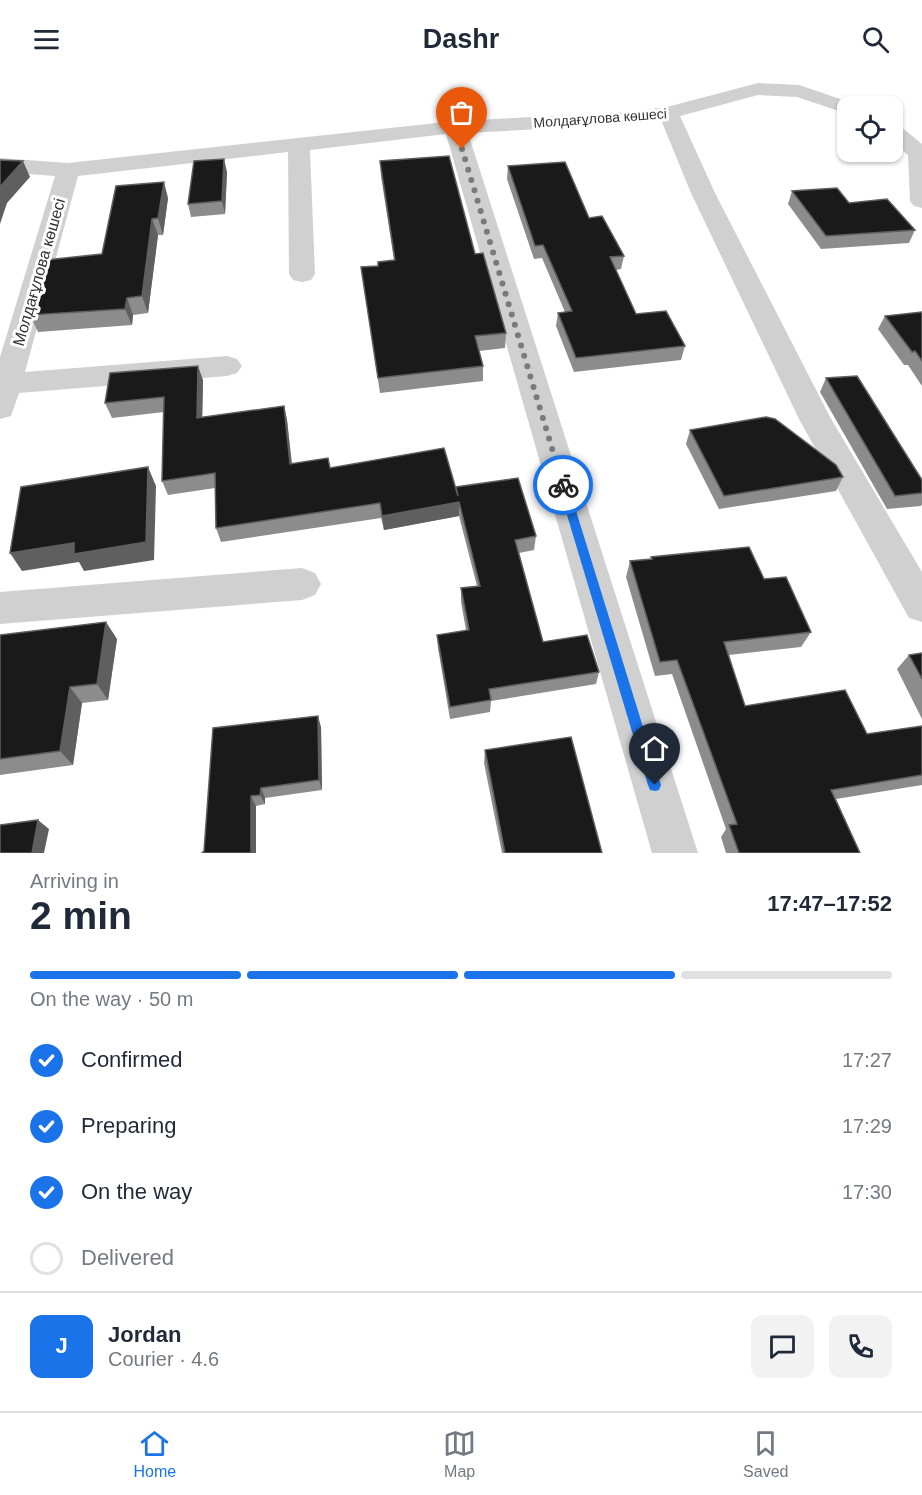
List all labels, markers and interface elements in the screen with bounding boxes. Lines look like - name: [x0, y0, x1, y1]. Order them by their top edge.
- icon: menu: [30, 23, 63, 56]
- icon: search: [859, 23, 892, 56]
- text: Dashr: [423, 24, 499, 54]
- pin: [436, 87, 487, 149]
- icon: bag: [445, 96, 478, 129]
- map controls: [837, 96, 903, 162]
- button: locate: [837, 96, 903, 162]
- street label: Молдағұлова көшесі: [533, 105, 667, 131]
- street label: Молдағұлова көшесі: [10, 196, 68, 348]
- courier: [533, 455, 593, 515]
- icon: bike: [547, 469, 580, 502]
- pin: [629, 723, 680, 785]
- icon: home: [638, 732, 671, 765]
- text: Arriving in: [30, 870, 119, 892]
- text: 17:47–17:52: [767, 891, 892, 916]
- text: 2 min: [30, 894, 132, 937]
- text: On the way · 50 m: [30, 988, 193, 1010]
- icon: check: [30, 1044, 63, 1077]
- text: Confirmed: [81, 1047, 182, 1072]
- text: 17:27: [842, 1049, 892, 1071]
- icon: check: [30, 1110, 63, 1143]
- text: Preparing: [81, 1113, 176, 1138]
- text: 17:29: [842, 1115, 892, 1137]
- icon: check: [30, 1176, 63, 1209]
- text: On the way: [81, 1179, 192, 1204]
- text: 17:30: [842, 1181, 892, 1203]
- text: Delivered: [81, 1245, 174, 1270]
- button: chat: [751, 1315, 814, 1378]
- button: phone: [829, 1315, 892, 1378]
- text: Jordan: [108, 1322, 181, 1347]
- text: J: [55, 1333, 68, 1358]
- text: Courier · 4.6: [108, 1348, 219, 1370]
- tab: Home: [133, 1427, 176, 1481]
- tab: Map: [443, 1427, 476, 1481]
- tab: Saved: [743, 1427, 788, 1481]

